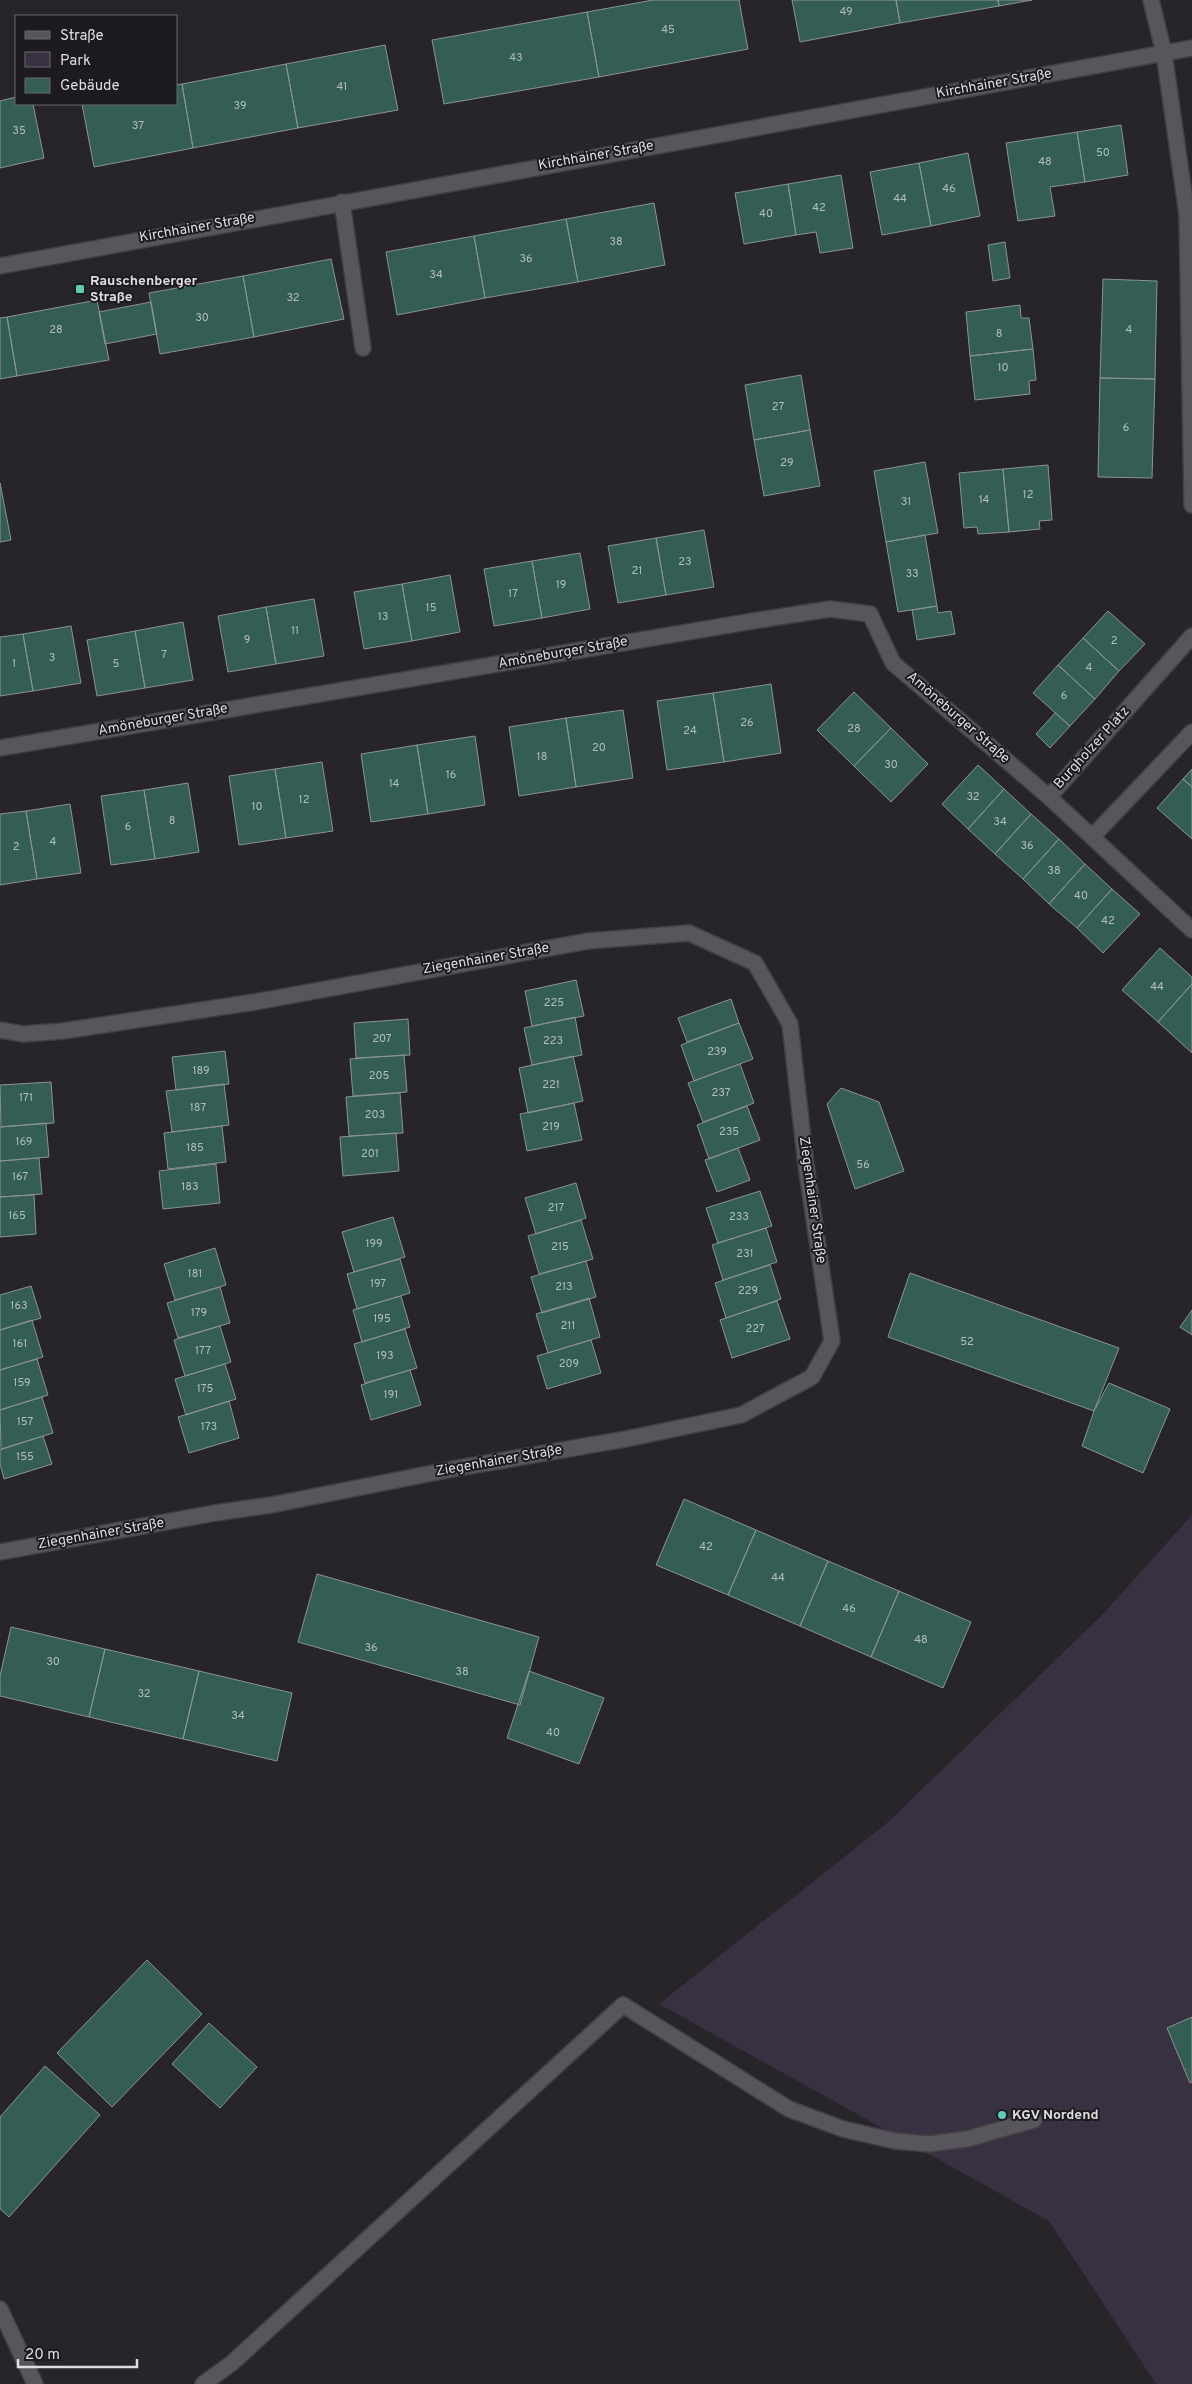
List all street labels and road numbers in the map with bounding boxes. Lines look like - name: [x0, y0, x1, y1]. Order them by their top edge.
- street label: Kirchhainer Straße: [935, 65, 1053, 103]
- street label: Kirchhainer Straße: [537, 137, 655, 175]
- street label: Kirchhainer Straße: [138, 209, 256, 247]
- street label: Amöneburger Straße: [497, 633, 629, 673]
- street label: Amöneburger Straße: [903, 669, 1013, 767]
- street label: Amöneburger Straße: [97, 700, 229, 740]
- street label: Burgholzer Platz: [1051, 703, 1133, 793]
- street label: Ziegenhainer Straße: [422, 940, 550, 978]
- street label: Ziegenhainer Straße: [795, 1135, 829, 1265]
- street label: Ziegenhainer Straße: [435, 1442, 563, 1480]
- street label: Ziegenhainer Straße: [37, 1515, 165, 1553]

